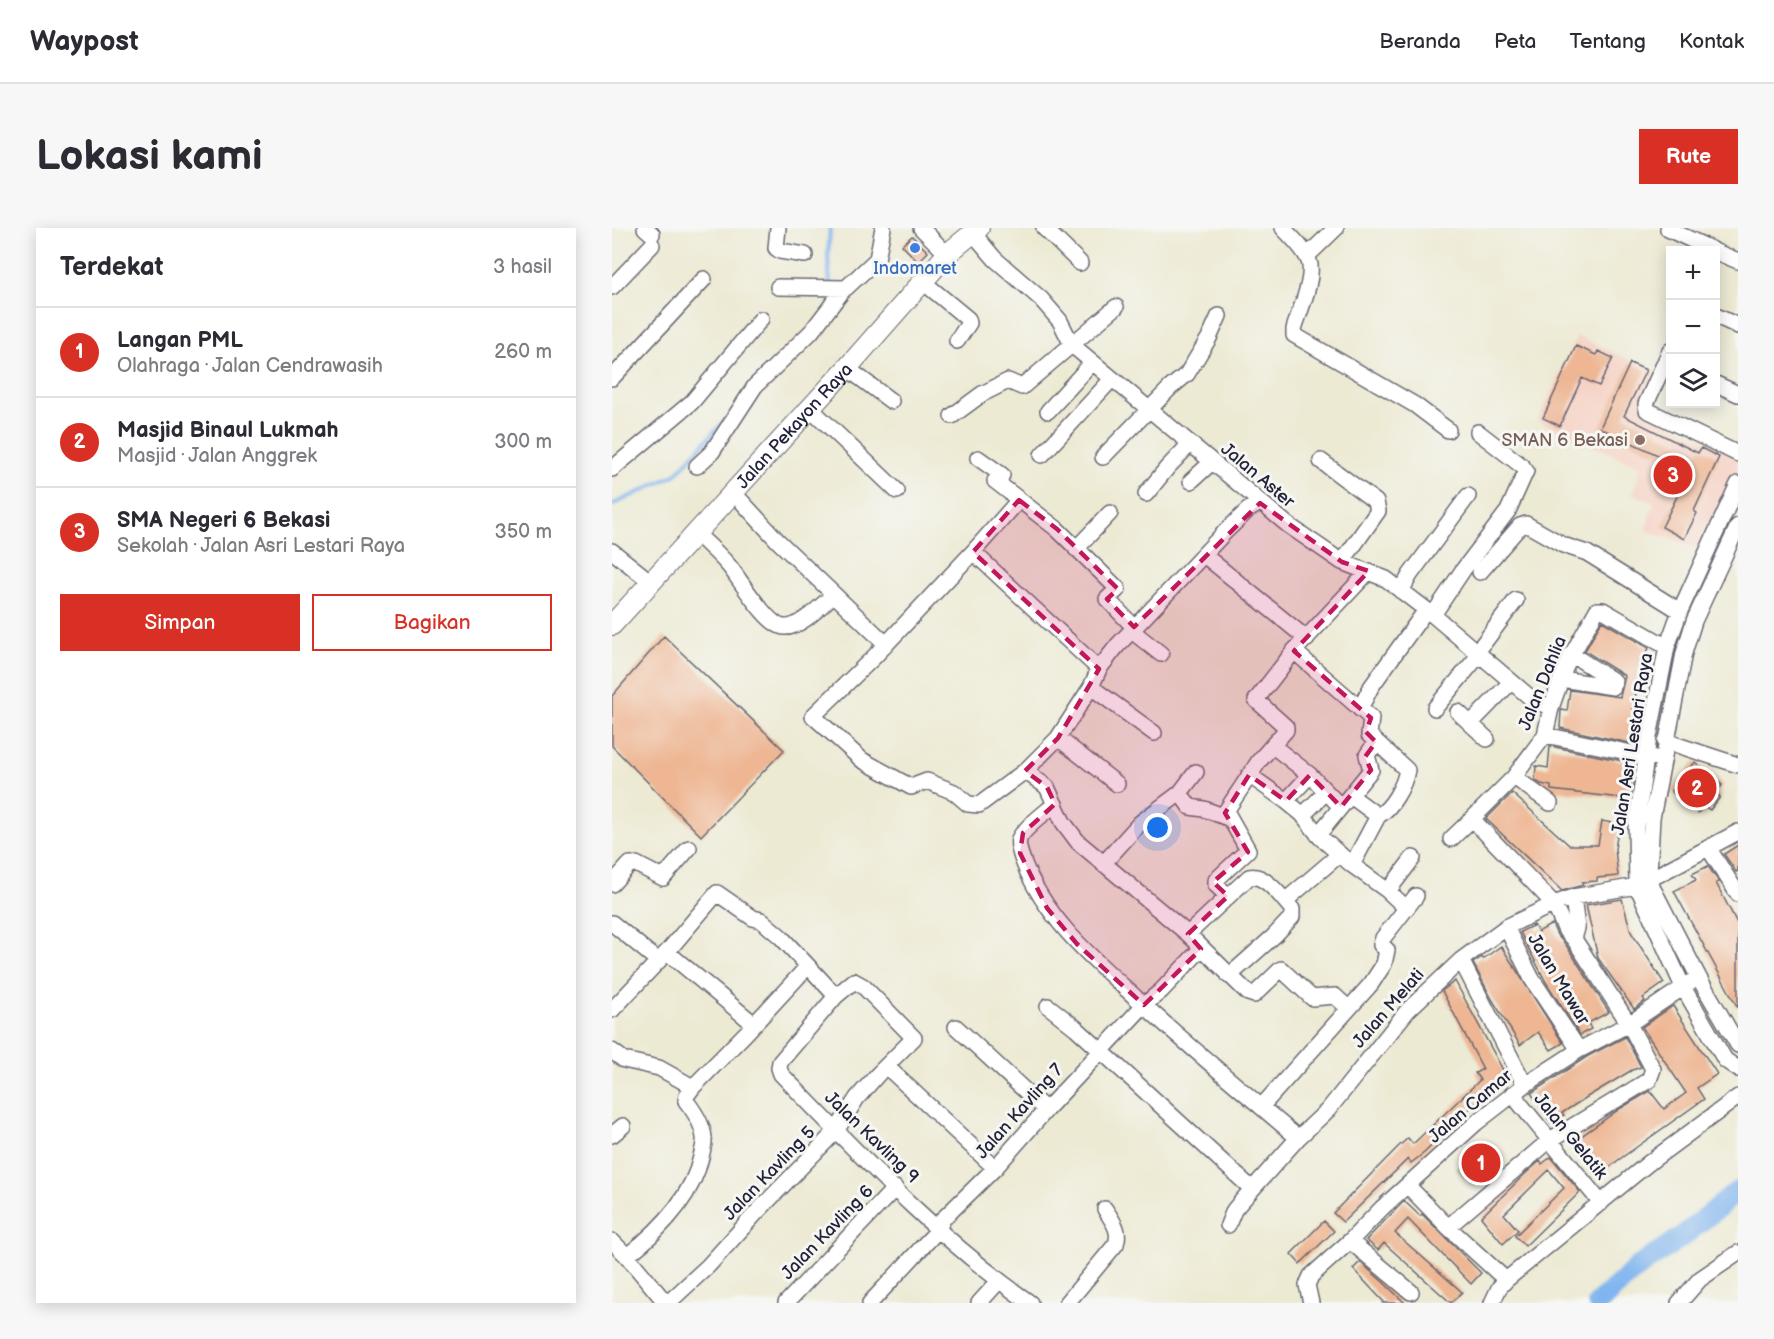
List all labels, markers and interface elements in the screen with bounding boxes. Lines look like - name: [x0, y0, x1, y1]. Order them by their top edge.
- text: Waypost: [30, 25, 139, 58]
- text: Beranda: [1379, 29, 1461, 54]
- text: Peta: [1494, 29, 1537, 54]
- text: Tentang: [1570, 29, 1646, 54]
- text: Kontak: [1679, 29, 1744, 54]
- button: Rute: [1639, 129, 1738, 184]
- text: Lokasi kami: [36, 131, 262, 182]
- marker: Indomaret: [908, 241, 922, 255]
- map controls: [1666, 246, 1720, 408]
- button: +: [1666, 246, 1720, 300]
- text: Terdekat: [60, 252, 163, 283]
- text: 3 hasil: [493, 255, 552, 279]
- place label: Indomaret: [873, 258, 957, 279]
- button: −: [1666, 300, 1720, 354]
- text: Langan PML: [117, 327, 243, 354]
- text: 1: [75, 340, 84, 364]
- text: 260 m: [494, 340, 552, 364]
- text: Olahraga · Jalan Cendrawasih: [117, 354, 383, 378]
- button: layers: [1666, 354, 1720, 408]
- street label: Jalan Pekayon Raya: [732, 359, 857, 493]
- text: Masjid Binaul Lukmah: [117, 417, 339, 444]
- text: 2: [74, 430, 85, 454]
- text: 300 m: [494, 430, 552, 454]
- place label: SMAN 6 Bekasi: [1501, 430, 1628, 451]
- marker: SMAN 6 Bekasi: [1633, 433, 1647, 447]
- street label: Jalan Aster: [1217, 439, 1299, 513]
- text: Masjid · Jalan Anggrek: [117, 444, 317, 468]
- pin: 3: [1654, 452, 1692, 498]
- text: SMA Negeri 6 Bekasi: [117, 507, 330, 534]
- text: 3: [74, 520, 85, 544]
- text: 350 m: [495, 520, 552, 544]
- text: Sekolah · Jalan Asri Lestari Raya: [117, 534, 405, 558]
- button: Simpan: [60, 594, 300, 651]
- button: Bagikan: [312, 594, 552, 651]
- street label: Jalan Dahlia: [1514, 633, 1571, 733]
- street label: Jalan Asri Lestari Raya: [1608, 652, 1657, 837]
- pin: 2: [1678, 766, 1716, 810]
- your location: [1143, 813, 1172, 842]
- street label: Jalan Mawar: [1523, 930, 1594, 1029]
- street label: Jalan Melati: [1348, 964, 1429, 1052]
- street label: Jalan Kavling 7: [971, 1059, 1068, 1163]
- street label: Jalan Camar: [1424, 1065, 1517, 1147]
- street label: Jalan Kavling 9: [820, 1087, 923, 1187]
- street label: Jalan Gelatik: [1529, 1089, 1612, 1184]
- street label: Jalan Kavling 5: [719, 1122, 819, 1225]
- pin: 1: [1462, 1140, 1500, 1186]
- street label: Jalan Kavling 6: [777, 1181, 878, 1284]

